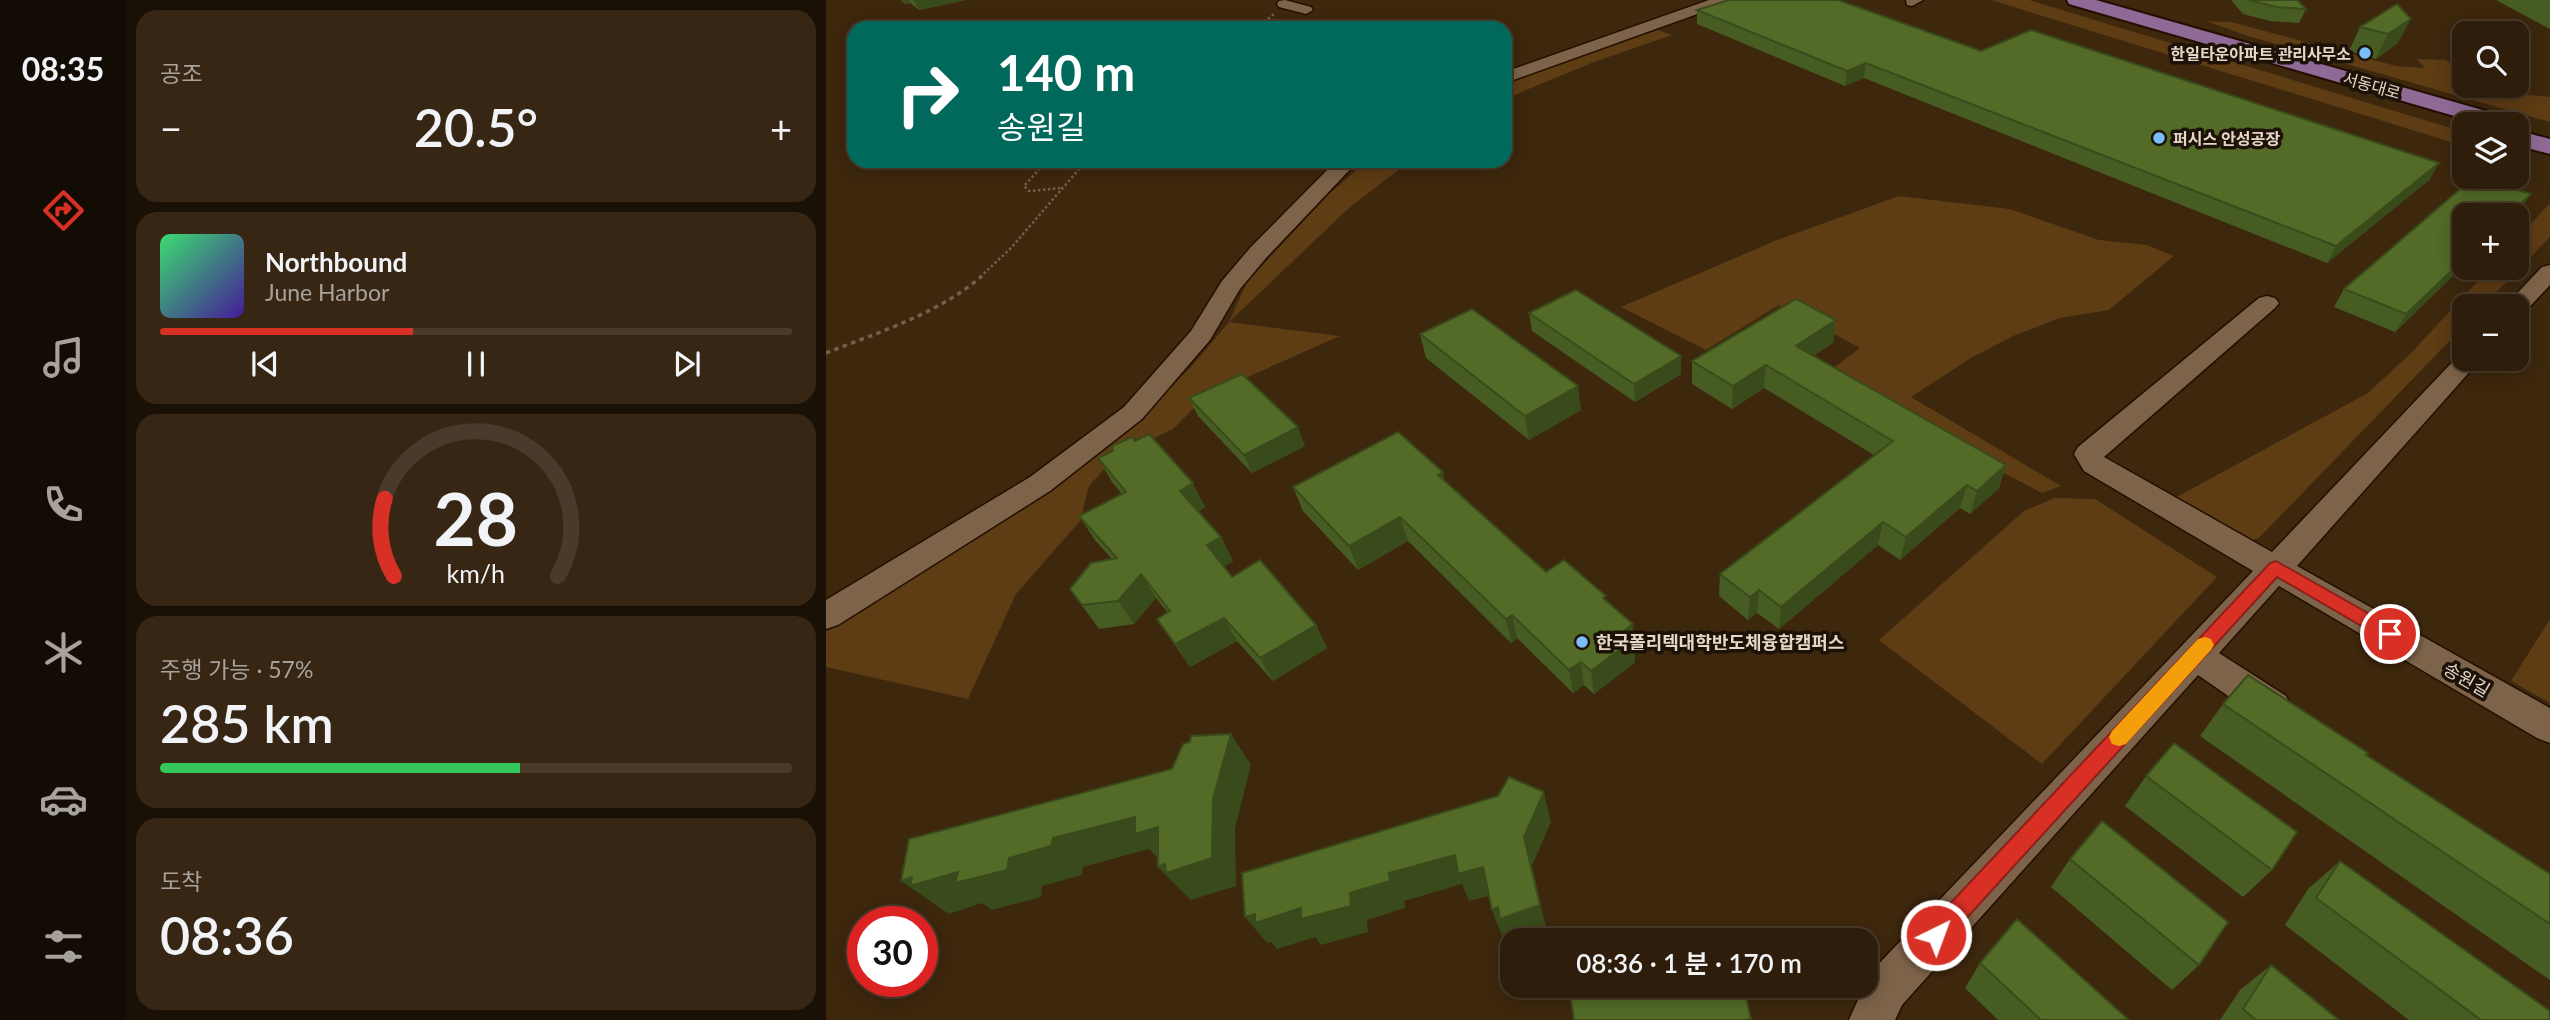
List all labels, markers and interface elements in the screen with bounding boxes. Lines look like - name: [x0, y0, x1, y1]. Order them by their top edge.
- map controls: [2452, 21, 2529, 371]
- button: search: [2452, 21, 2529, 98]
- text: 140 m: [997, 43, 1135, 101]
- place label: 한일타운아파트 관리사무소: [2170, 44, 2351, 63]
- marker: 한일타운아파트 관리사무소: [2357, 45, 2373, 61]
- text: 08:35: [22, 49, 104, 88]
- icon: right: [882, 49, 973, 140]
- text: 공조: [160, 59, 202, 87]
- street label: 서동대로: [2341, 68, 2403, 102]
- text: 20.5°: [414, 96, 538, 158]
- text: −: [160, 105, 182, 151]
- text: +: [770, 105, 792, 151]
- text: 송원길: [997, 107, 1085, 146]
- button: layers: [2452, 112, 2529, 189]
- place label: 퍼시스 안성공장: [2173, 129, 2280, 148]
- marker: 퍼시스 안성공장: [2151, 130, 2167, 146]
- icon: directions: [39, 186, 88, 235]
- button: +: [2452, 203, 2529, 280]
- text: Northbound: [265, 246, 407, 278]
- text: June Harbor: [265, 278, 389, 306]
- button: −: [2452, 294, 2529, 371]
- icon: music: [39, 333, 88, 382]
- icon: previous: [246, 345, 284, 383]
- icon: pause: [457, 345, 495, 383]
- icon: next: [668, 345, 706, 383]
- text: 28: [434, 474, 518, 562]
- icon: phone: [39, 480, 88, 529]
- text: km/h: [447, 558, 505, 588]
- pin: [2360, 604, 2420, 664]
- icon: arrive: [2371, 615, 2409, 653]
- icon: climate: [39, 628, 88, 677]
- place label: 한국폴리텍대학반도체융합캠퍼스: [1596, 631, 1844, 653]
- marker: 한국폴리텍대학반도체융합캠퍼스: [1574, 634, 1590, 650]
- text: 주행 가능 · 57%: [160, 655, 313, 683]
- street label: 송원길: [2440, 657, 2494, 701]
- text: 285 km: [160, 692, 334, 754]
- icon: car: [39, 775, 88, 824]
- text: 도착: [160, 867, 202, 895]
- position arrow: [1899, 898, 1973, 972]
- text: 08:36: [160, 904, 294, 966]
- speed limit sign: 30: [847, 906, 938, 997]
- icon: filters: [39, 922, 88, 971]
- text: 08:36 · 1 분 · 170 m: [1576, 947, 1802, 979]

